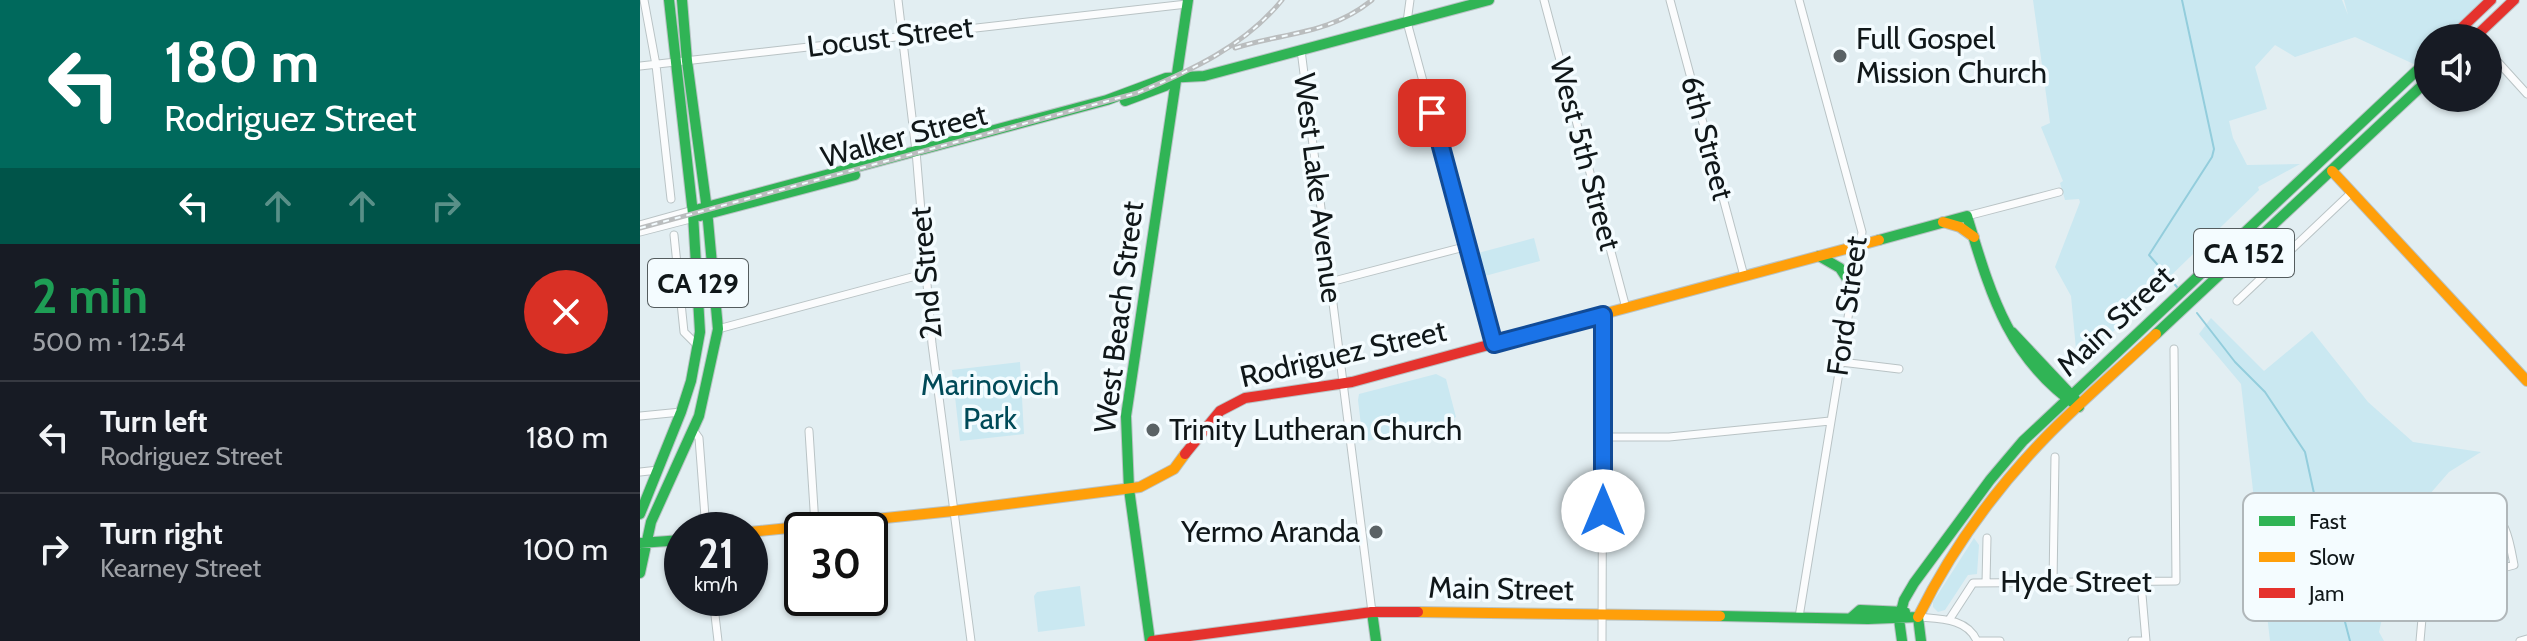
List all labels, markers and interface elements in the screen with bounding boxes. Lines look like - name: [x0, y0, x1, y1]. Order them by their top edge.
- street label: Locust Street: [805, 8, 975, 65]
- place label: Full Gospel Mission Church: [1856, 20, 2047, 91]
- map controls: [2414, 24, 2502, 112]
- button: sound: [2414, 24, 2502, 112]
- text: 180 m: [164, 28, 319, 96]
- icon: left: [32, 32, 136, 136]
- marker: Full Gospel Mission Church: [1831, 47, 1849, 65]
- street label: West 5th Street: [1542, 53, 1629, 254]
- street label: West Lake Avenue: [1286, 71, 1351, 305]
- street label: 6th Street: [1673, 72, 1742, 204]
- pin: [1398, 79, 1466, 147]
- icon: arrive: [1410, 91, 1454, 135]
- text: Rodriguez Street: [164, 96, 417, 140]
- street label: Walker Street: [817, 96, 991, 175]
- icon: left: [172, 184, 216, 228]
- icon: ahead: [256, 184, 300, 228]
- icon: ahead: [340, 184, 384, 228]
- icon: right: [424, 184, 468, 228]
- street label: West Beach Street: [1086, 199, 1151, 435]
- street label: 2nd Street: [901, 205, 950, 341]
- road number: CA 152: [2194, 229, 2294, 277]
- street label: Ford Street: [1818, 234, 1875, 378]
- street label: Main Street: [2049, 257, 2181, 384]
- road number: CA 129: [648, 259, 748, 307]
- text: 2 min: [32, 267, 148, 325]
- button: close: [524, 270, 608, 354]
- street label: Rodriguez Street: [1236, 312, 1450, 395]
- text: 500 m · 12:54: [32, 326, 186, 358]
- park label: Marinovich Park: [921, 366, 1059, 437]
- text: Turn left: [100, 403, 208, 440]
- place label: Trinity Lutheran Church: [1169, 411, 1462, 448]
- icon: left: [32, 415, 76, 459]
- text: 180 m: [526, 419, 608, 456]
- marker: Trinity Lutheran Church: [1144, 421, 1162, 439]
- text: Rodriguez Street: [100, 440, 282, 472]
- position arrow: [1561, 469, 1645, 553]
- legend: [2243, 493, 2507, 621]
- text: Fast: [2309, 508, 2347, 535]
- speed limit sign: 30: [784, 512, 888, 616]
- place label: Yermo Aranda: [1180, 513, 1361, 550]
- text: Turn right: [100, 515, 223, 552]
- marker: Yermo Aranda: [1367, 523, 1385, 541]
- icon: right: [32, 527, 76, 571]
- text: 21: [698, 529, 734, 578]
- text: 100 m: [523, 531, 608, 568]
- text: Slow: [2309, 544, 2355, 571]
- text: Kearney Street: [100, 552, 261, 584]
- street label: Hyde Street: [2000, 563, 2152, 600]
- street label: Main Street: [1428, 569, 1574, 608]
- text: km/h: [694, 572, 738, 596]
- text: Jam: [2308, 580, 2344, 607]

